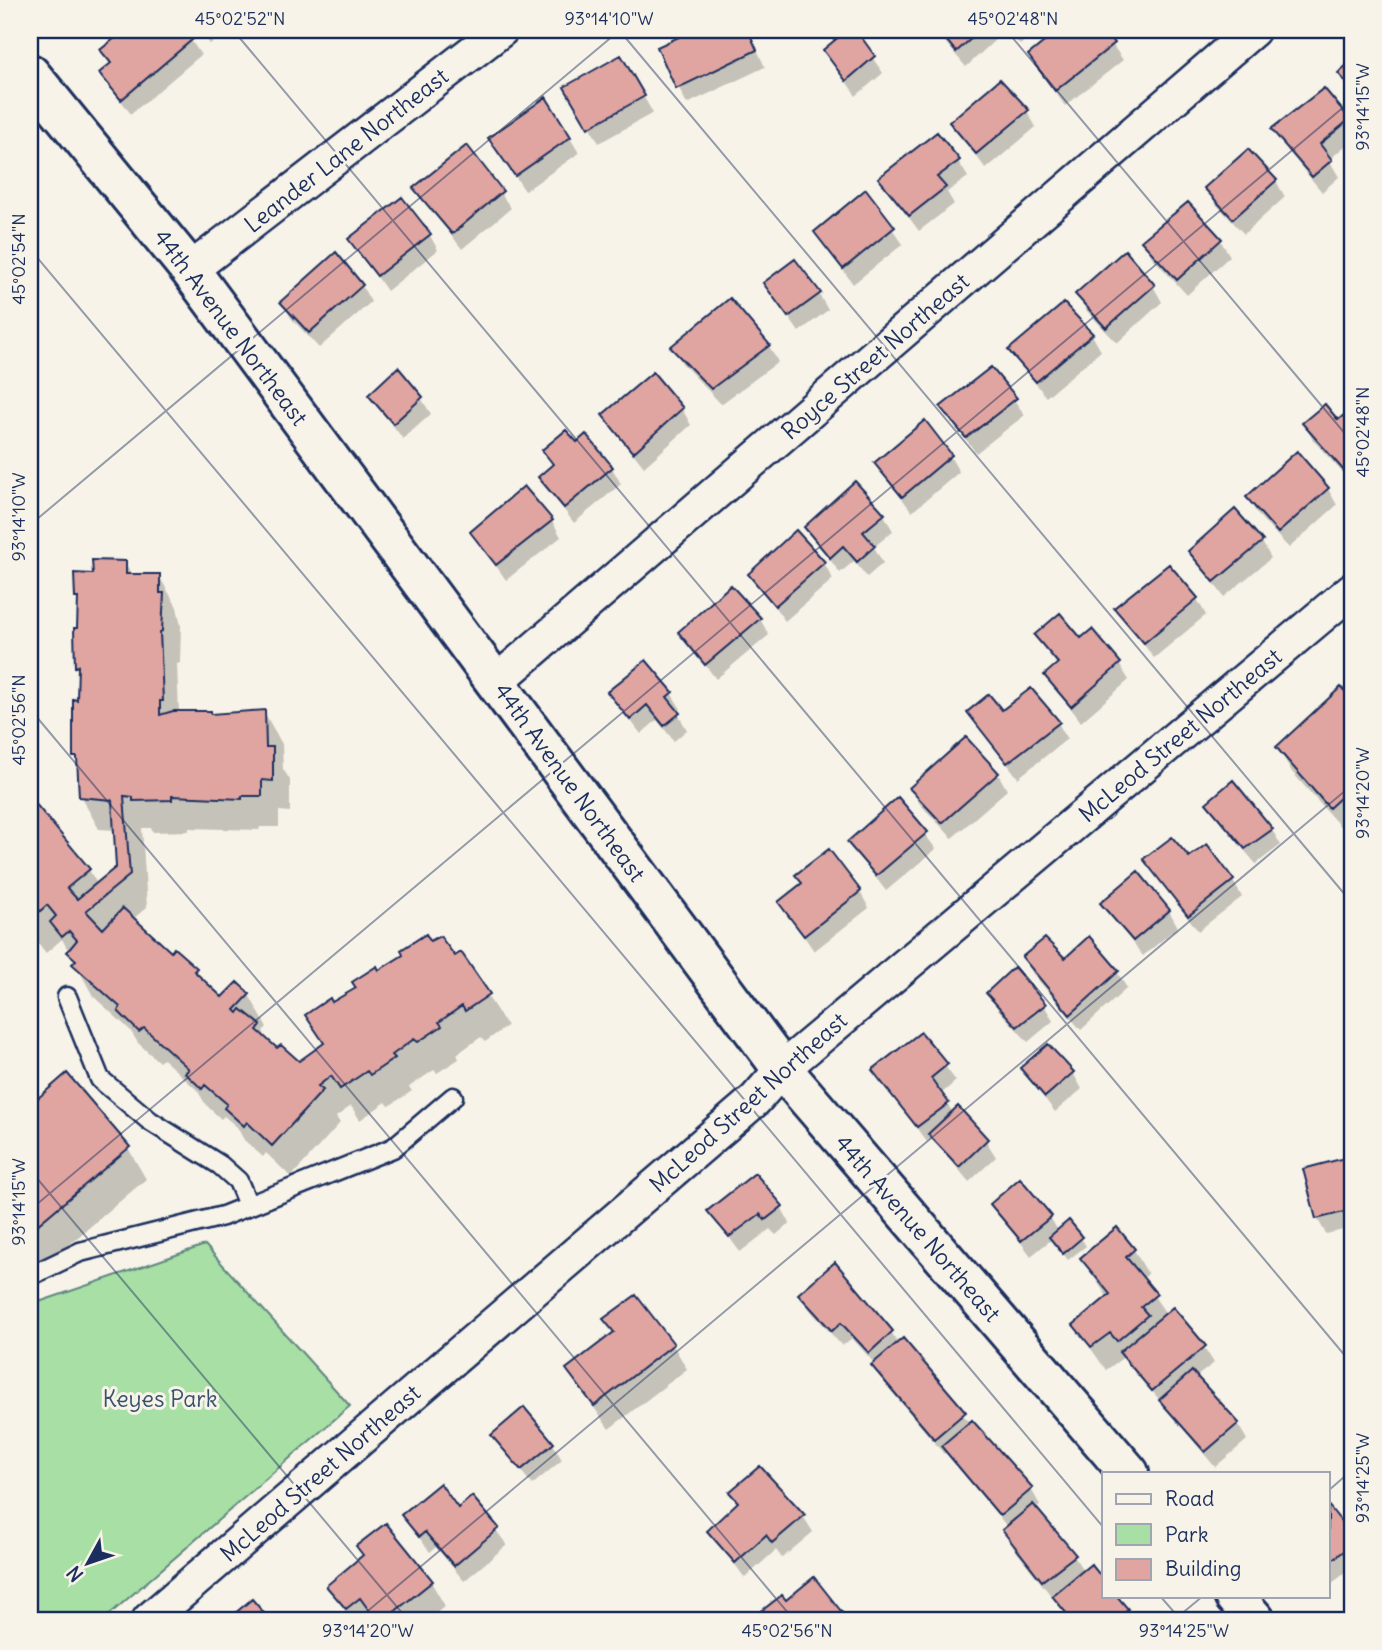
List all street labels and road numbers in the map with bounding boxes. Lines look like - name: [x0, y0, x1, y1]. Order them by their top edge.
- street label: Leander Lane Northeast: [238, 61, 454, 239]
- street label: 44th Avenue Northeast: [148, 223, 314, 431]
- street label: Royce Street Northeast: [775, 266, 975, 445]
- street label: McLeod Street Northeast: [1073, 641, 1288, 828]
- street label: 44th Avenue Northeast: [488, 677, 652, 887]
- street label: McLeod Street Northeast: [643, 1005, 853, 1198]
- street label: 44th Avenue Northeast: [829, 1129, 1007, 1328]
- street label: McLeod Street Northeast: [214, 1378, 426, 1568]

